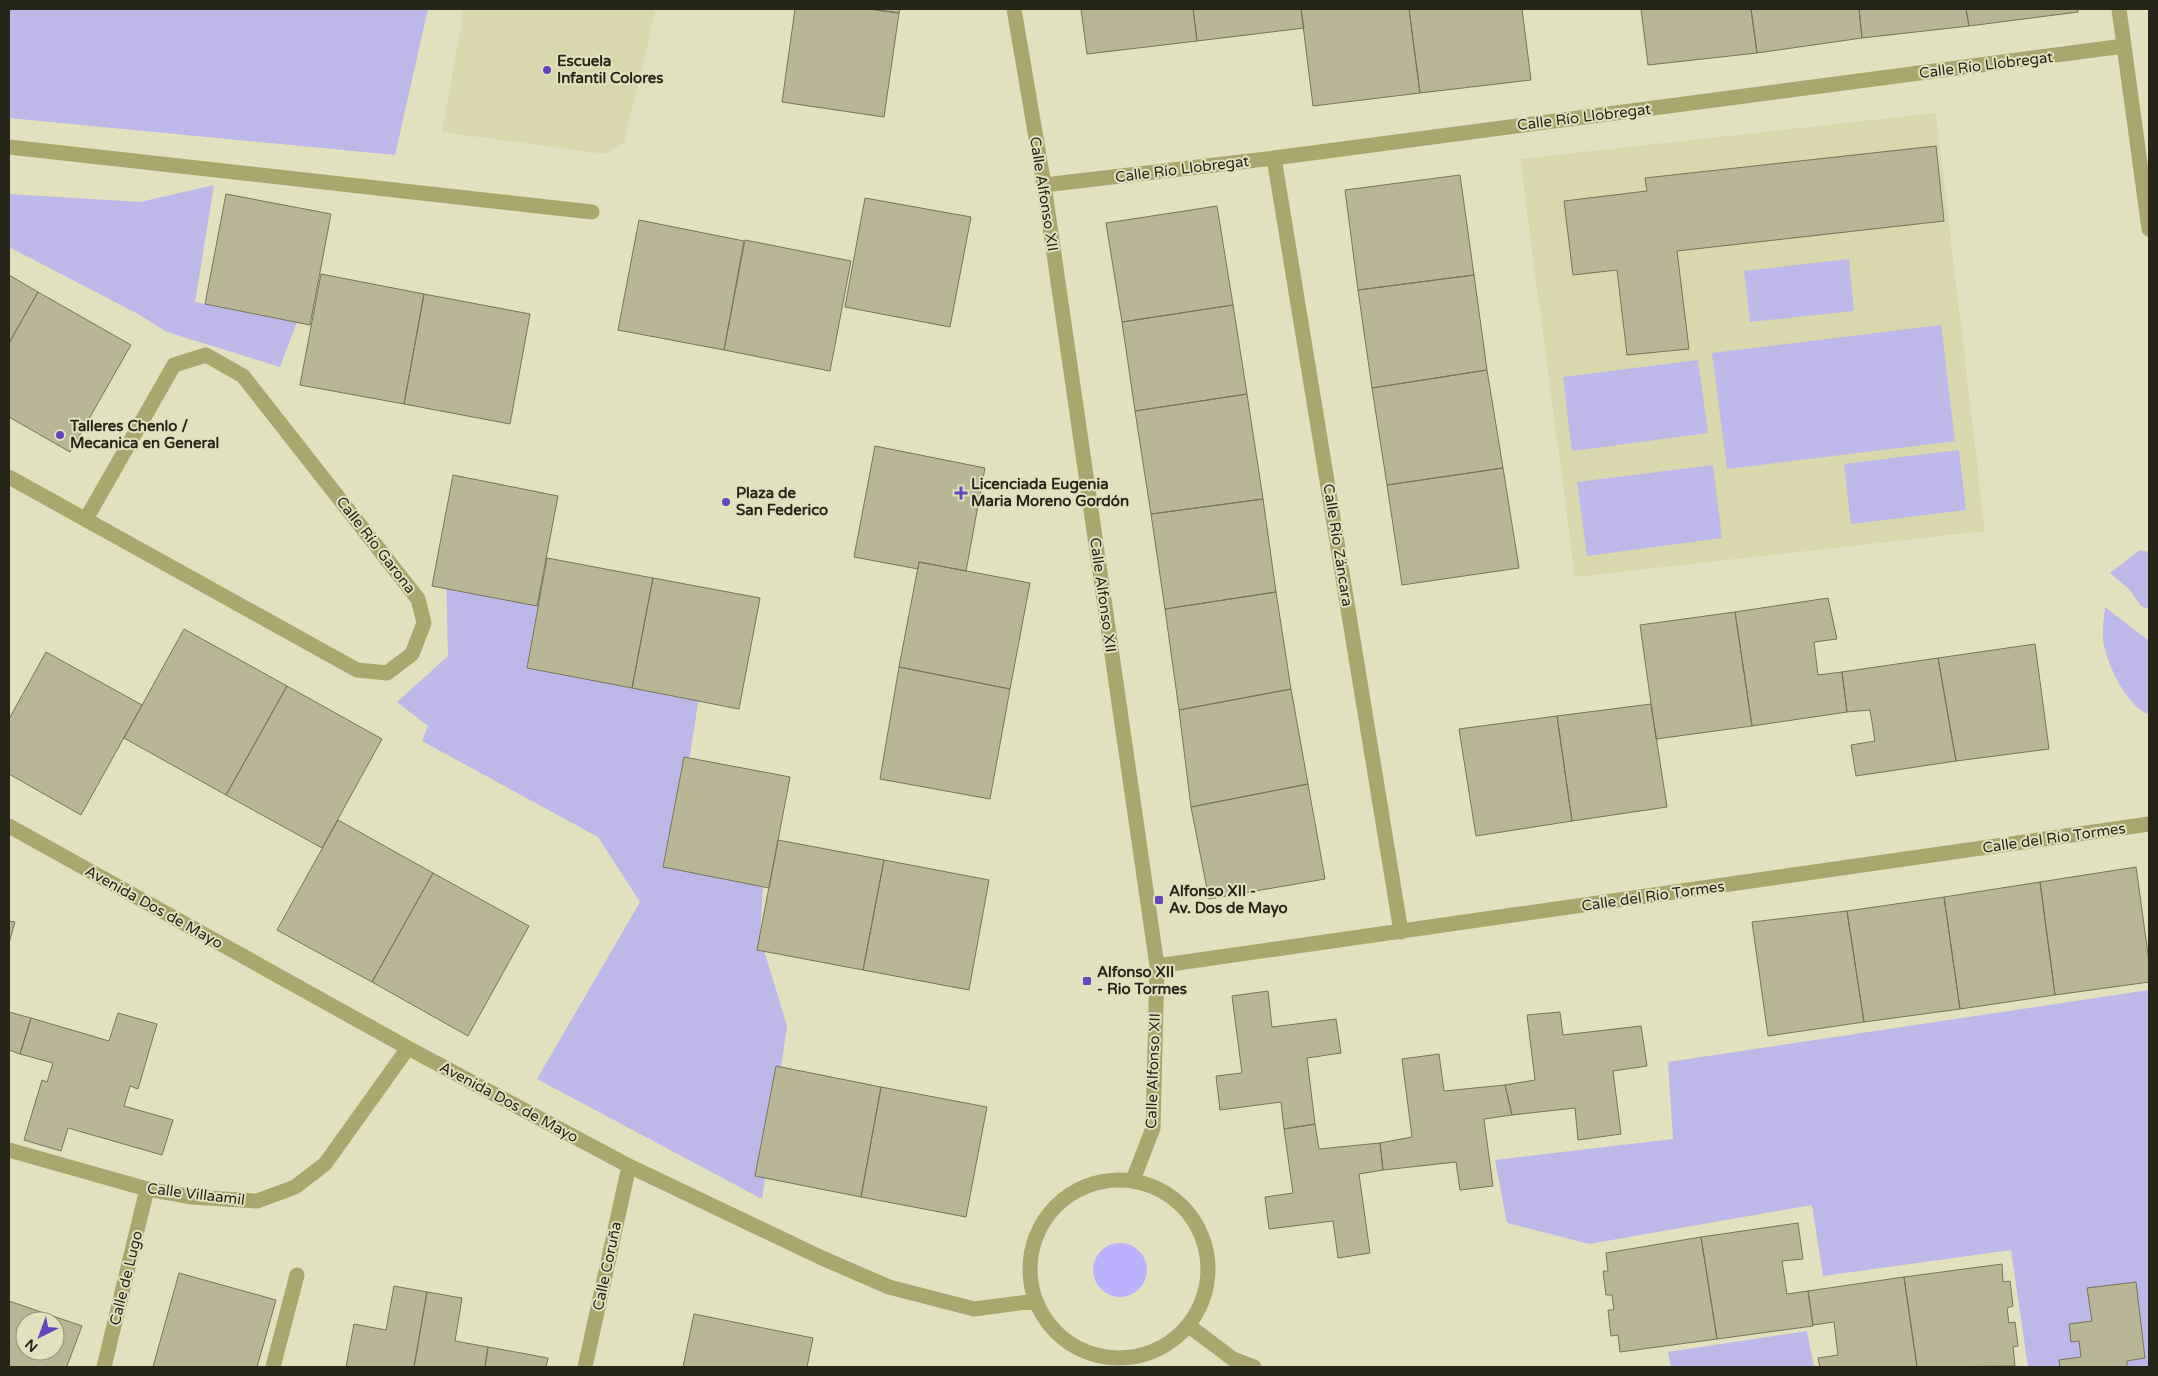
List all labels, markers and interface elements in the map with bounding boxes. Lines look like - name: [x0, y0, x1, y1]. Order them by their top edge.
- street label: Calle Río Llobregat: [1918, 48, 2054, 82]
- place label: Escuela Infantil Colores: [557, 52, 663, 87]
- marker: Escuela Infantil Colores: [541, 64, 553, 76]
- street label: Calle Río Llobregat: [1516, 100, 1652, 134]
- street label: Calle Alfonso XII: [1026, 135, 1062, 253]
- street label: Calle Río Llobregat: [1114, 152, 1250, 186]
- place label: Talleres Chenlo / Mecanica en General: [69, 417, 219, 452]
- marker: Talleres Chenlo / Mecanica en General: [54, 429, 66, 441]
- place label: Licenciada Eugenia Maria Moreno Gordón: [971, 475, 1129, 510]
- street label: Calle Río Záncara: [1319, 482, 1357, 608]
- place label: Plaza de San Federico: [736, 484, 828, 519]
- marker: Licenciada Eugenia Maria Moreno Gordón: [955, 487, 967, 499]
- street label: Calle Río Garona: [333, 493, 419, 597]
- marker: Plaza de San Federico: [720, 496, 732, 508]
- street label: Calle Alfonso XII: [1086, 536, 1120, 654]
- street label: Calle del Río Tormes: [1981, 819, 2127, 857]
- street label: Avenida Dos de Mayo: [82, 862, 226, 952]
- street label: Calle del Río Tormes: [1580, 877, 1726, 915]
- place label: Alfonso XII - Av. Dos de Mayo: [1169, 882, 1288, 918]
- marker: Alfonso XII - Av. Dos de Mayo: [1153, 894, 1165, 906]
- place label: Alfonso XII - Rio Tormes: [1097, 963, 1187, 998]
- marker: Alfonso XII - Rio Tormes: [1081, 975, 1093, 987]
- street label: Calle Alfonso XII: [1142, 1013, 1164, 1129]
- street label: Avenida Dos de Mayo: [437, 1058, 581, 1146]
- street label: Calle Villaamil: [146, 1179, 246, 1209]
- street label: Calle Coruña: [589, 1220, 625, 1312]
- street label: Calle de Lugo: [106, 1229, 146, 1327]
- north arrow: [15, 1311, 65, 1361]
- text: N: [22, 1335, 42, 1355]

